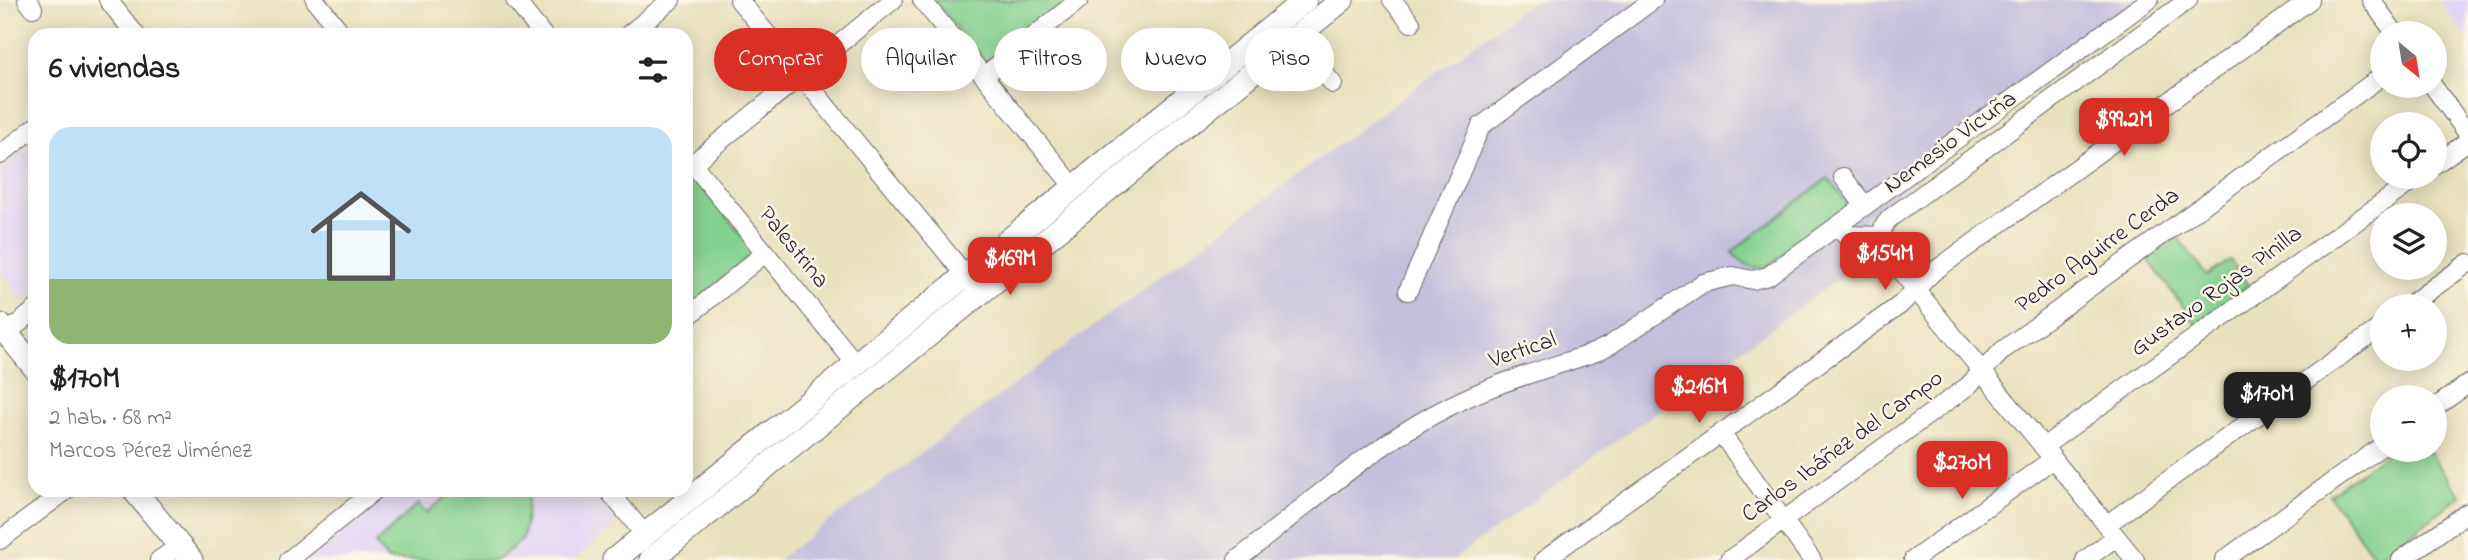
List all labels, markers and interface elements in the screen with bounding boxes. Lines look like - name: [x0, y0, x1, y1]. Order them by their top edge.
- north arrow: [2370, 21, 2446, 98]
- map controls: [2370, 21, 2447, 462]
- chip: Comprar: [714, 28, 847, 91]
- chip: Alquilar: [861, 28, 980, 91]
- chip: Filtros: [994, 28, 1107, 91]
- chip: Nuevo: [1121, 28, 1231, 91]
- chip: Piso: [1245, 28, 1334, 91]
- text: 6 viviendas: [49, 48, 180, 92]
- icon: filters: [634, 51, 672, 89]
- street label: Nemesio Vicuña: [1877, 83, 2025, 203]
- pin: $99.2M: [2067, 99, 2181, 158]
- text: $99.2M: [2095, 104, 2153, 137]
- button: locate: [2370, 112, 2447, 189]
- icon: home: [298, 173, 424, 299]
- street label: Pedro Aguirre Cerda: [2009, 179, 2187, 323]
- street label: Palestrina: [749, 199, 837, 297]
- button: layers: [2370, 203, 2447, 280]
- street label: Gustavo Rojas Pinilla: [2124, 218, 2310, 366]
- pin: $154M: [1836, 232, 1934, 292]
- pin: $169M: [961, 238, 1059, 297]
- text: $154M: [1856, 238, 1914, 271]
- text: $169M: [984, 243, 1036, 276]
- button: +: [2370, 294, 2447, 371]
- street label: Vertical: [1483, 323, 1562, 379]
- text: $170M: [49, 358, 120, 402]
- street label: Carlos Ibáñez del Campo: [1735, 362, 1951, 532]
- pin: $216M: [1650, 366, 1748, 425]
- text: $216M: [1671, 371, 1727, 404]
- pin: $170M: [2218, 372, 2316, 432]
- text: $170M: [2240, 378, 2294, 411]
- button: −: [2370, 385, 2447, 462]
- text: 2 hab. · 68 m²: [49, 402, 172, 435]
- text: Marcos Pérez Jiménez: [49, 435, 252, 468]
- pin: $270M: [1913, 442, 2011, 501]
- text: $270M: [1933, 447, 1991, 480]

